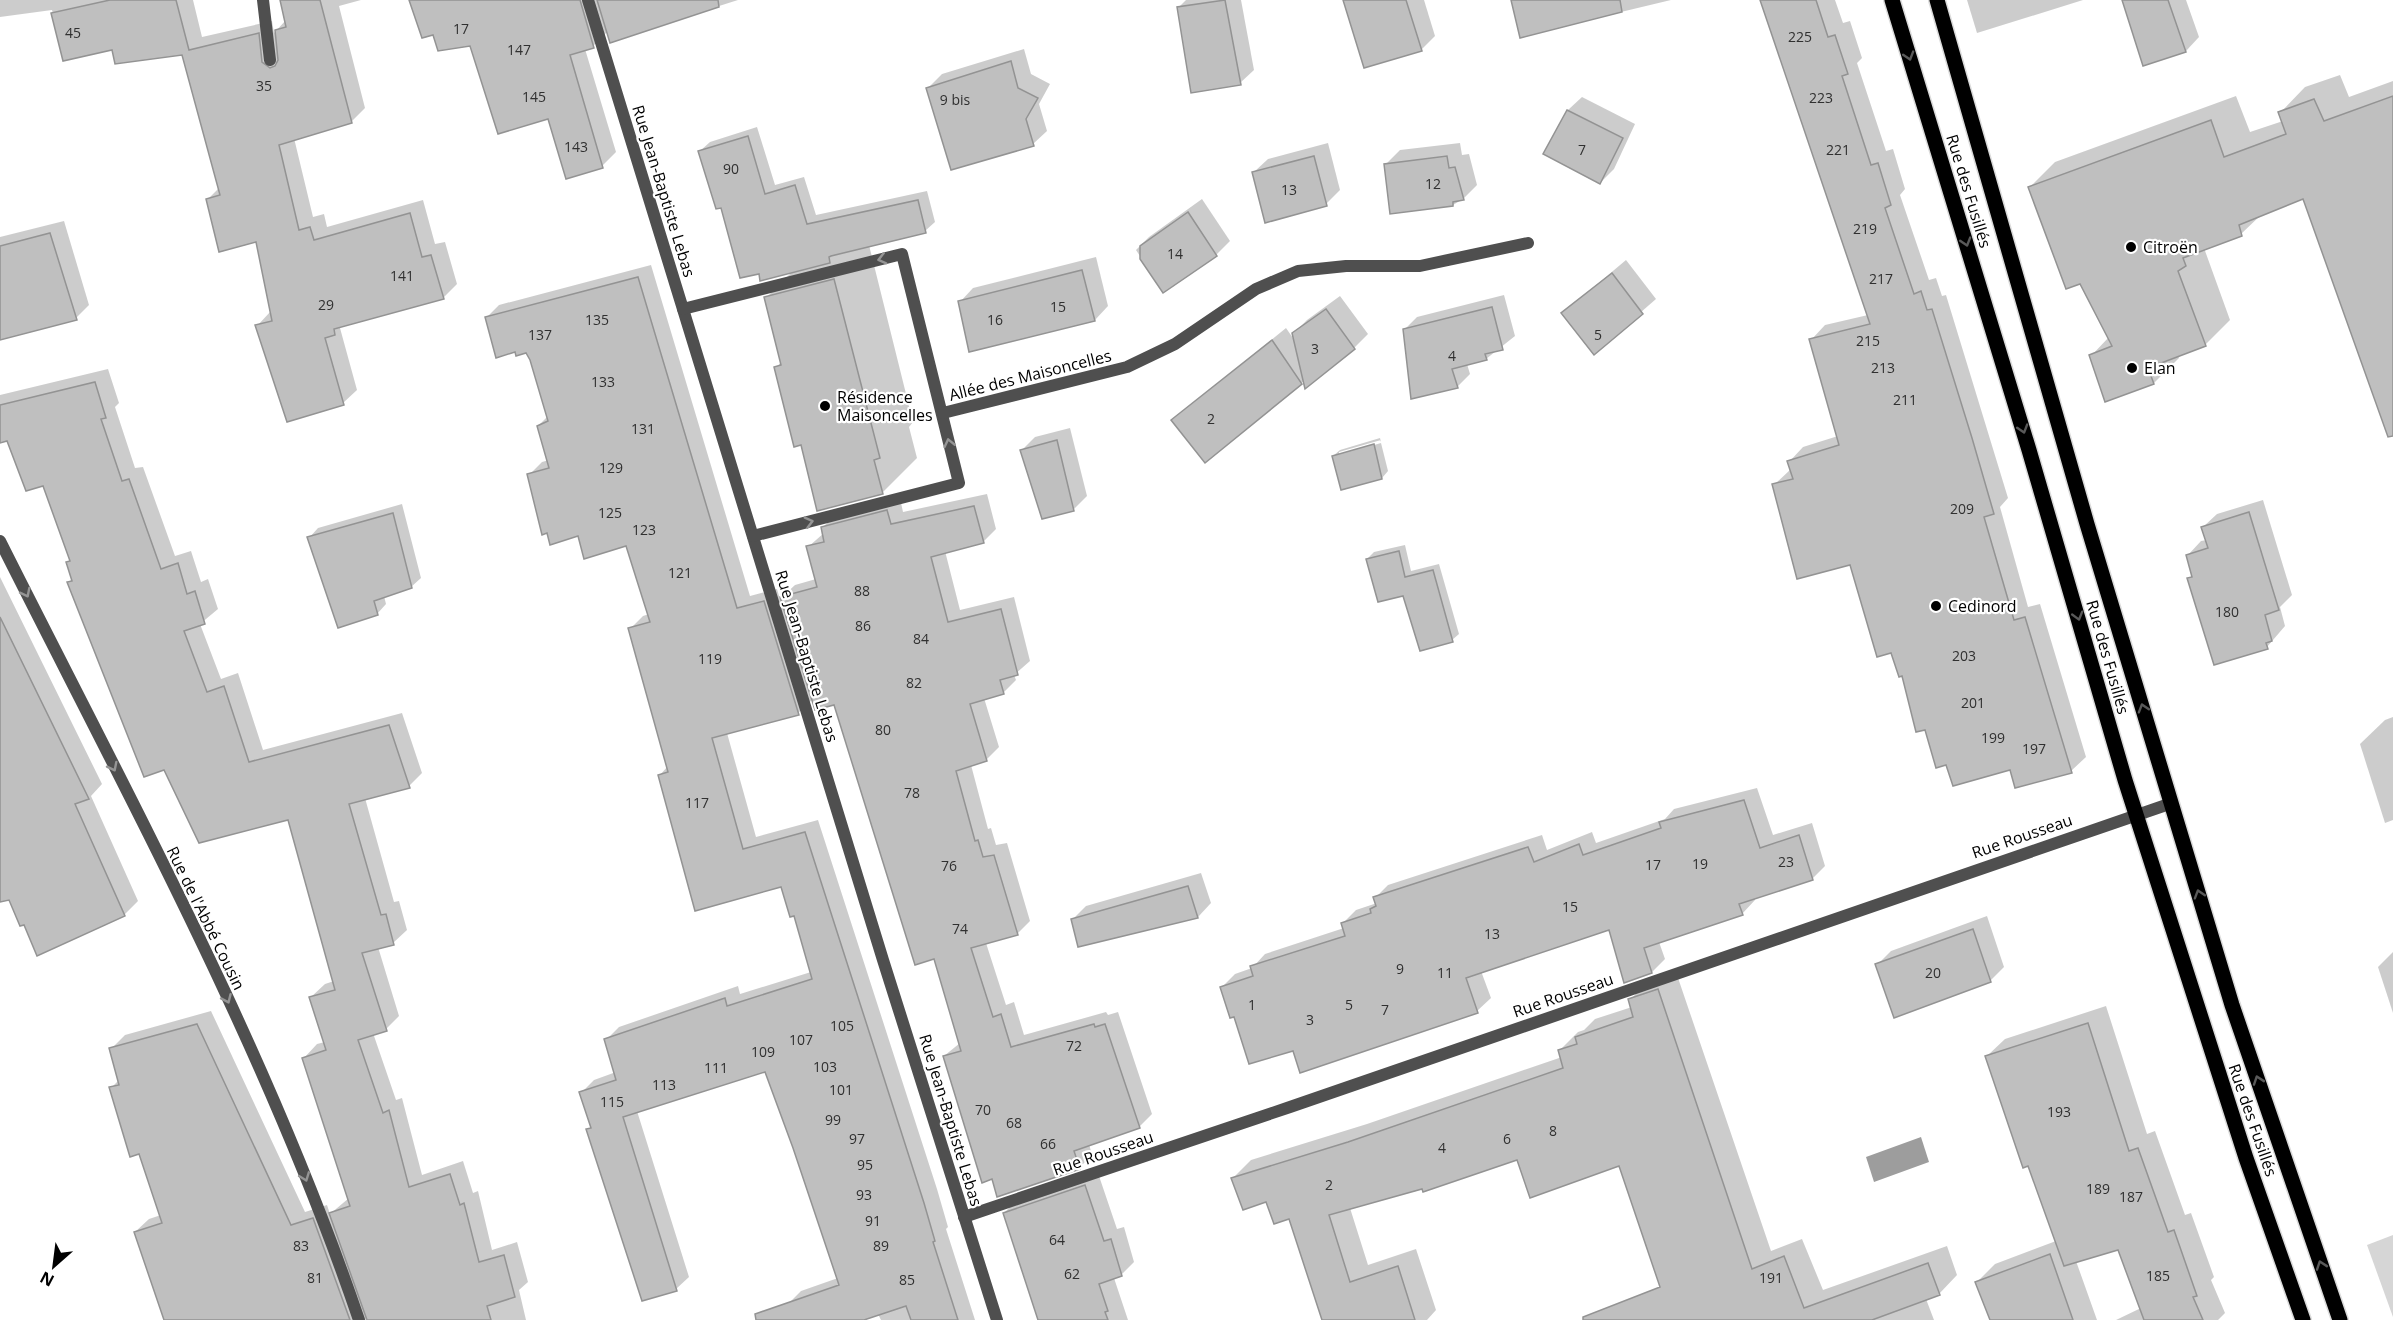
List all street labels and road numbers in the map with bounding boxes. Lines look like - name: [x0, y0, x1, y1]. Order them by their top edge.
- street label: Rue Jean-Baptiste Lebas: [627, 102, 701, 280]
- street label: Rue des Fusillés: [1941, 131, 1997, 251]
- street label: Allée des Maisoncelles: [947, 344, 1113, 406]
- street label: Rue Jean-Baptiste Lebas: [770, 567, 844, 745]
- street label: Rue des Fusillés: [2081, 597, 2135, 717]
- street label: Rue Rousseau: [1969, 808, 2075, 864]
- street label: Rue de l'Abbé Cousin: [162, 843, 250, 993]
- street label: Rue Rousseau: [1510, 967, 1616, 1023]
- street label: Rue Jean-Baptiste Lebas: [914, 1031, 988, 1209]
- street label: Rue des Fusillés: [2223, 1061, 2283, 1179]
- street label: Rue Rousseau: [1050, 1125, 1156, 1181]

